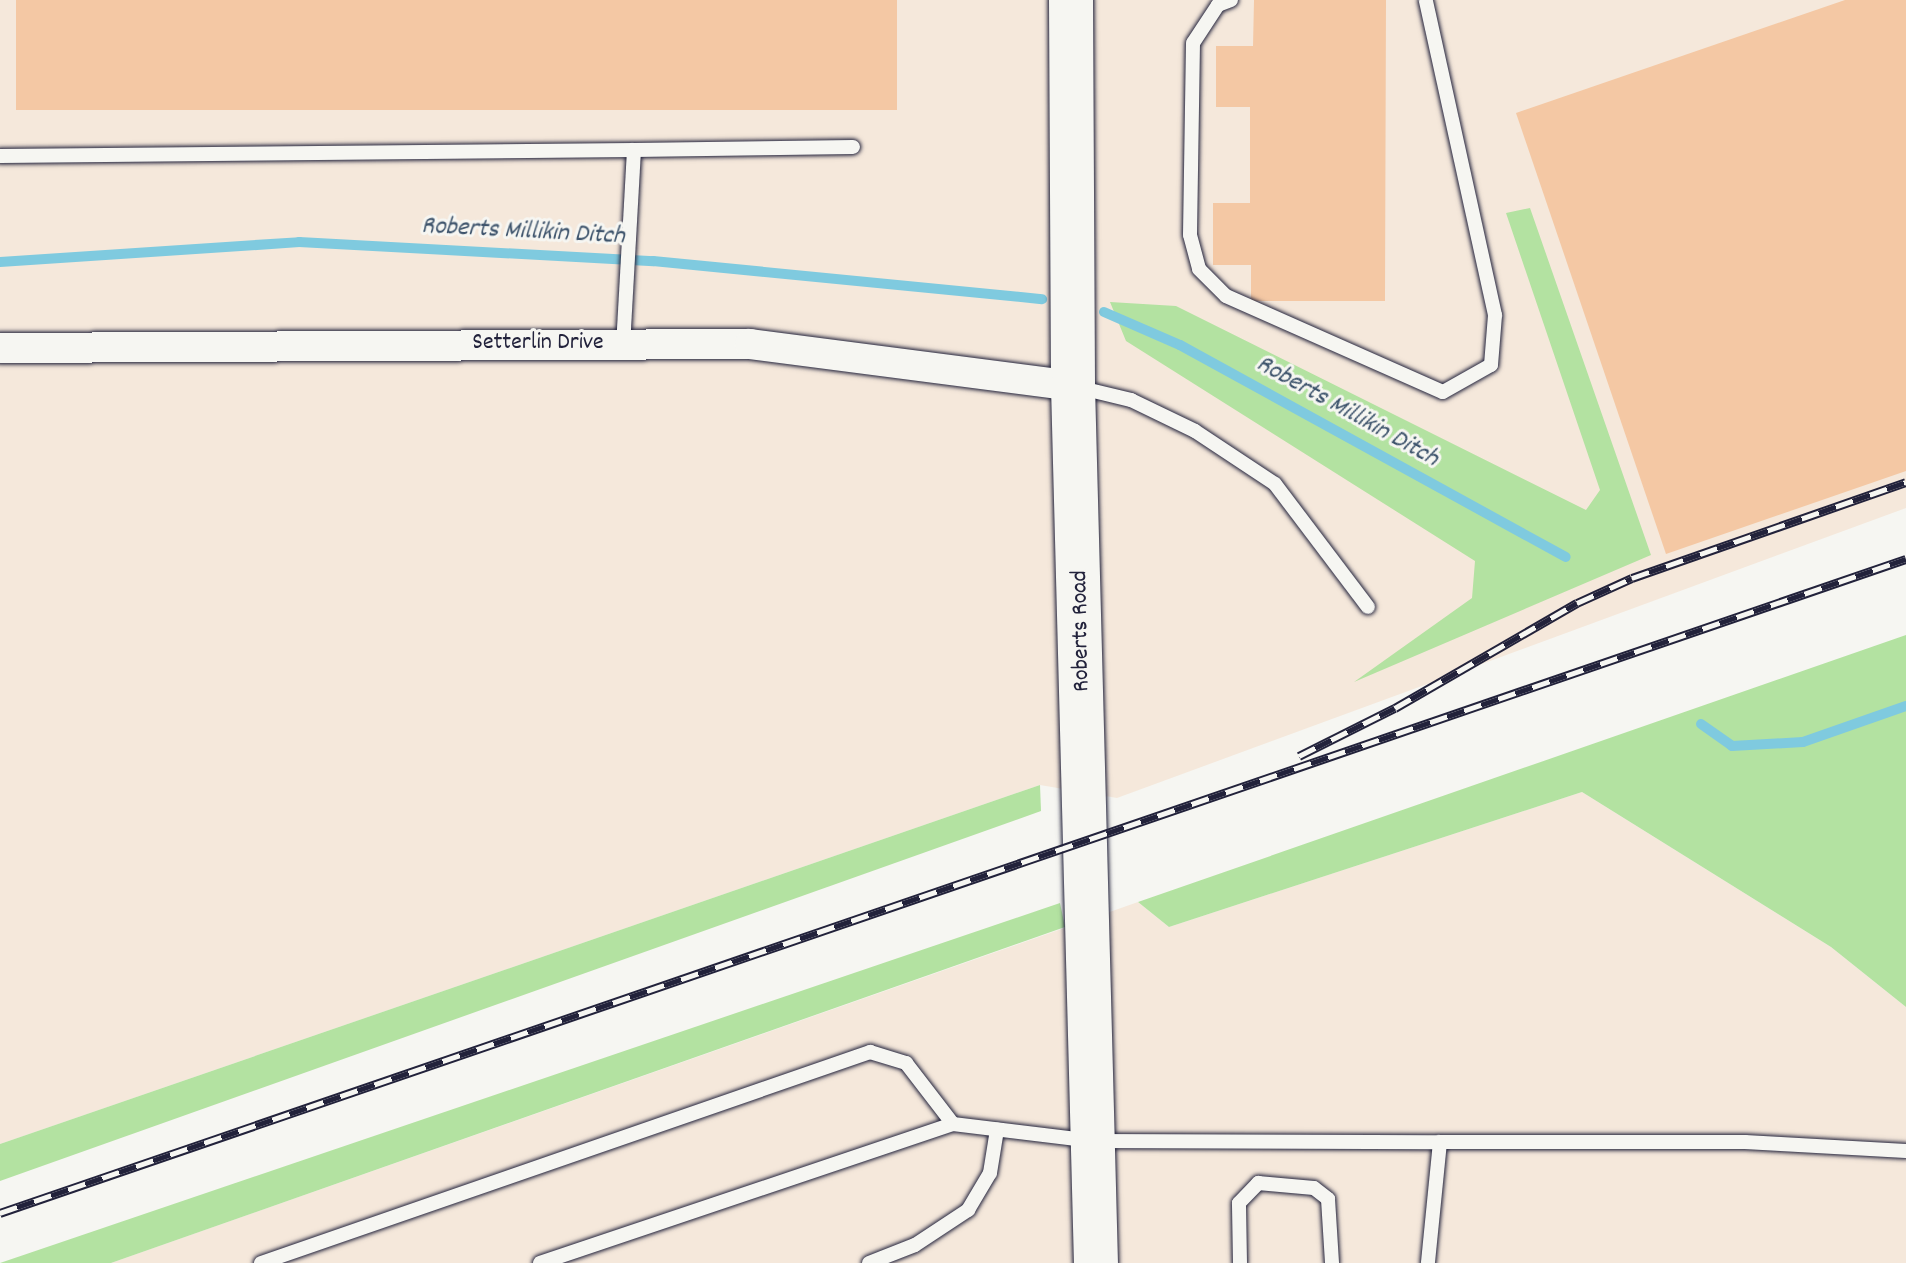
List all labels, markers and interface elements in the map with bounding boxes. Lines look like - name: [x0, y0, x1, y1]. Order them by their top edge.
- water label: Roberts Millikin Ditch: [420, 211, 626, 253]
- street label: Setterlin Drive: [472, 330, 604, 358]
- water label: Roberts Millikin Ditch: [1250, 349, 1444, 475]
- street label: Roberts Road: [1067, 570, 1097, 692]

